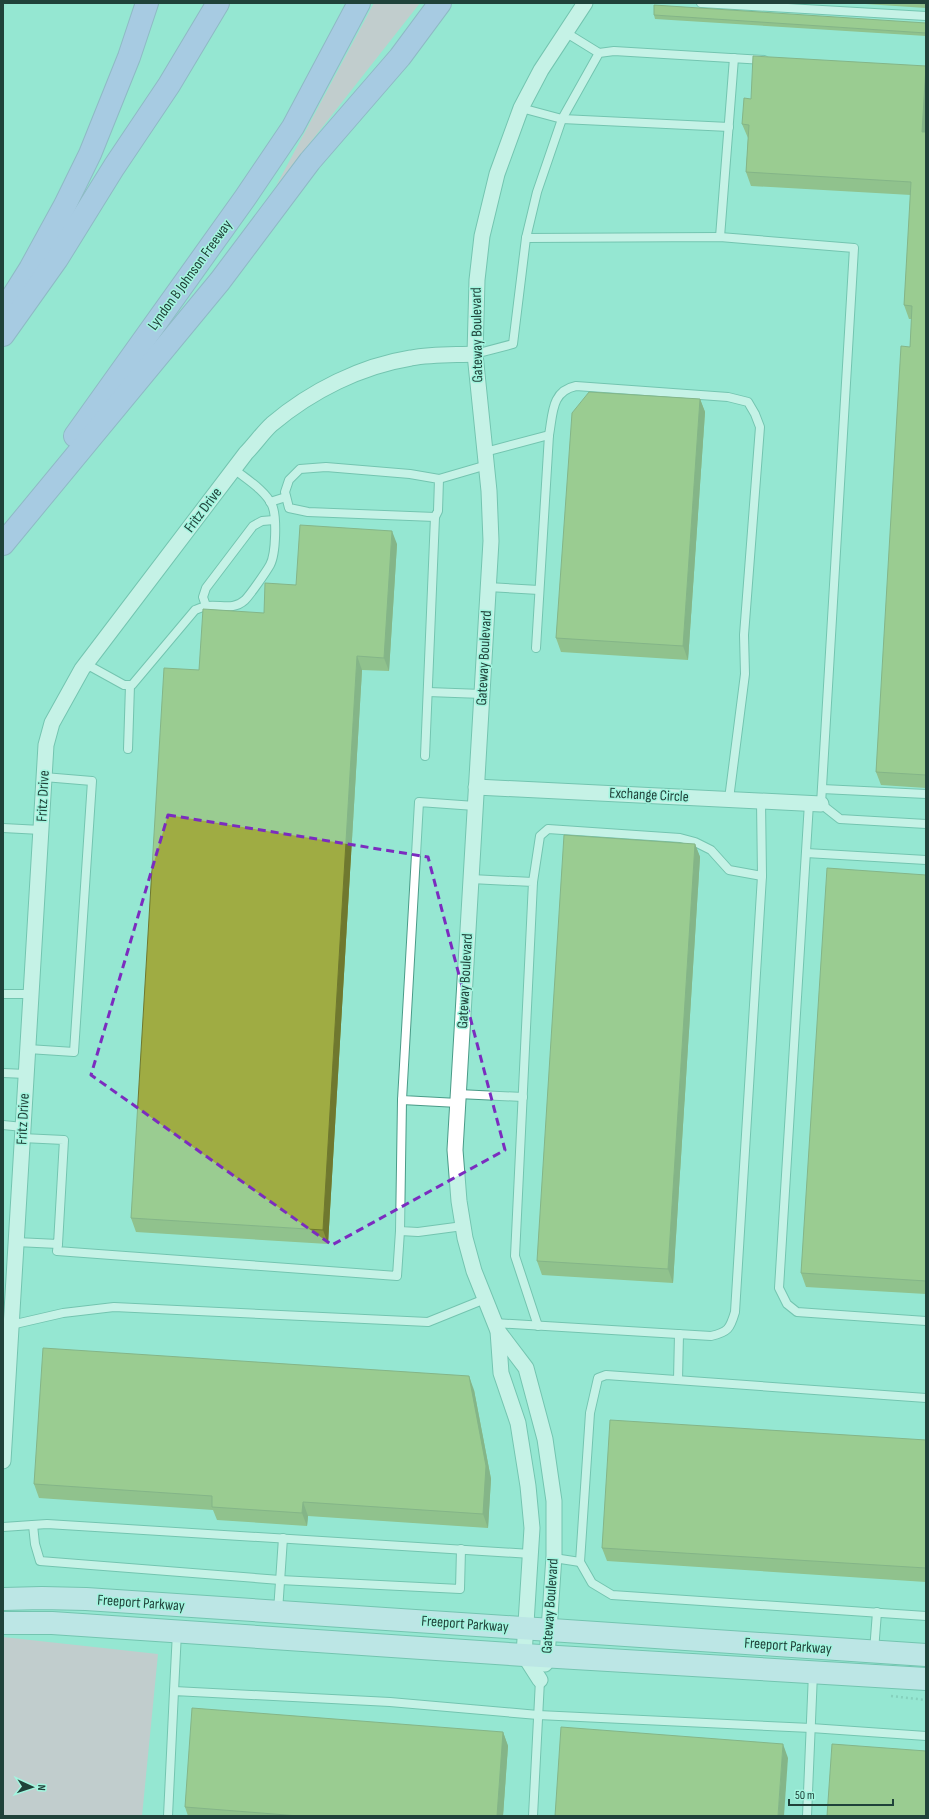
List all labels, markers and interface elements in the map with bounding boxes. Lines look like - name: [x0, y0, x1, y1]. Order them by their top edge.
- street label: Lyndon B Johnson Freeway: [144, 216, 237, 334]
- street label: Gateway Boulevard: [467, 287, 487, 383]
- street label: Fritz Drive: [180, 484, 226, 536]
- street label: Gateway Boulevard: [472, 610, 496, 706]
- street label: Fritz Drive: [32, 770, 54, 822]
- street label: Exchange Circle: [609, 783, 689, 807]
- street label: Gateway Boulevard: [453, 933, 477, 1029]
- street label: Fritz Drive: [12, 1093, 34, 1145]
- street label: Gateway Boulevard: [537, 1558, 563, 1654]
- street label: Freeport Parkway: [97, 1590, 185, 1616]
- street label: Freeport Parkway: [421, 1611, 509, 1637]
- street label: Freeport Parkway: [744, 1633, 832, 1659]
- north arrow: [12, 1767, 52, 1807]
- scale bar: [789, 1781, 893, 1807]
- text: N: [35, 1784, 48, 1791]
- text: 50 m: [795, 1788, 815, 1803]

